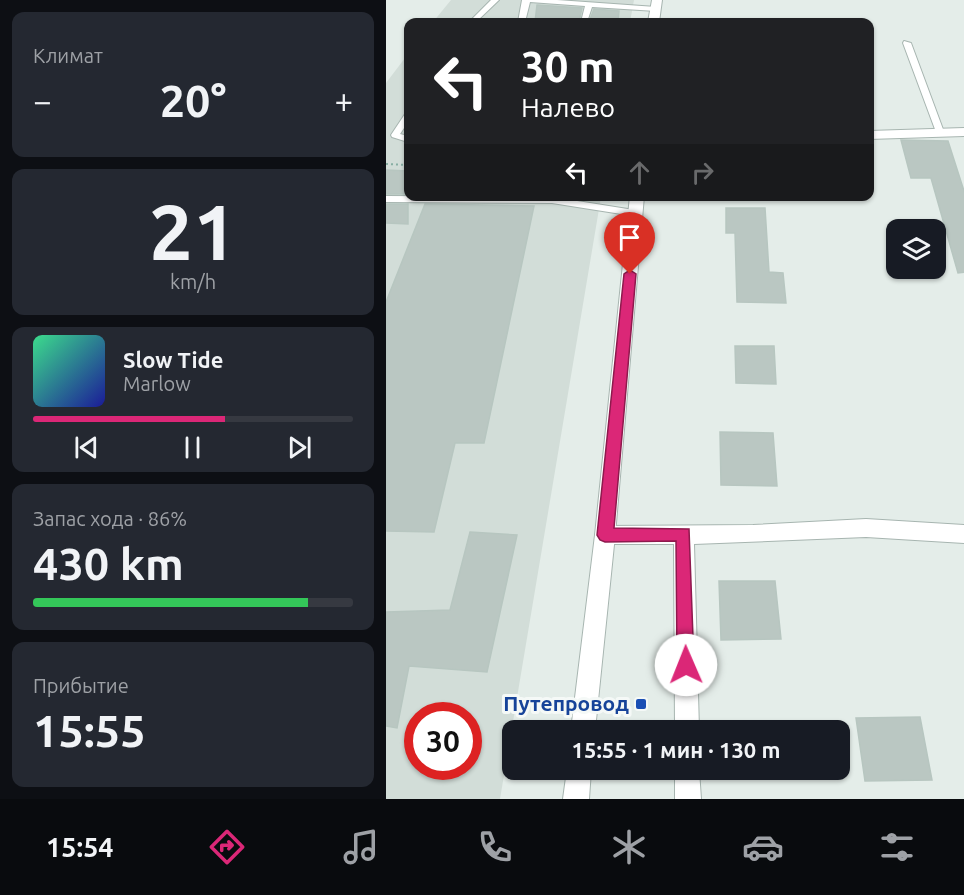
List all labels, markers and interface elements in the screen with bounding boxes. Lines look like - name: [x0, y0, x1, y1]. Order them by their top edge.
- icon: left: [422, 42, 500, 120]
- text: 30 m: [521, 43, 615, 90]
- text: Климат: [33, 44, 103, 67]
- text: 20°: [160, 75, 226, 126]
- text: −: [33, 82, 52, 119]
- text: +: [334, 82, 353, 119]
- text: Налево: [521, 92, 615, 122]
- icon: left: [560, 156, 593, 189]
- icon: ahead: [623, 156, 656, 189]
- icon: right: [686, 156, 719, 189]
- text: 21: [149, 187, 237, 275]
- pin: [604, 212, 655, 274]
- map controls: [886, 219, 946, 279]
- button: layers: [886, 219, 946, 279]
- icon: arrive: [613, 221, 646, 254]
- text: km/h: [170, 270, 216, 293]
- text: Slow Tide: [123, 347, 223, 372]
- text: Marlow: [123, 372, 191, 395]
- icon: previous: [70, 431, 103, 464]
- icon: pause: [176, 431, 209, 464]
- icon: next: [283, 431, 316, 464]
- text: Запас хода · 86%: [33, 507, 187, 530]
- text: 430 km: [33, 538, 184, 589]
- position arrow: [654, 633, 718, 697]
- text: Прибытие: [33, 674, 129, 697]
- place label: Путепровод: [503, 691, 629, 715]
- marker: Путепровод: [634, 697, 648, 711]
- speed limit sign: 30: [404, 702, 482, 780]
- text: 15:55: [33, 705, 146, 756]
- text: 15:55 · 1 мин · 130 m: [572, 737, 780, 762]
- icon: directions: [206, 826, 248, 868]
- icon: music: [340, 826, 382, 868]
- icon: phone: [474, 826, 516, 868]
- icon: climate: [608, 826, 650, 868]
- icon: car: [742, 826, 784, 868]
- icon: filters: [876, 826, 918, 868]
- text: 15:54: [46, 832, 114, 862]

